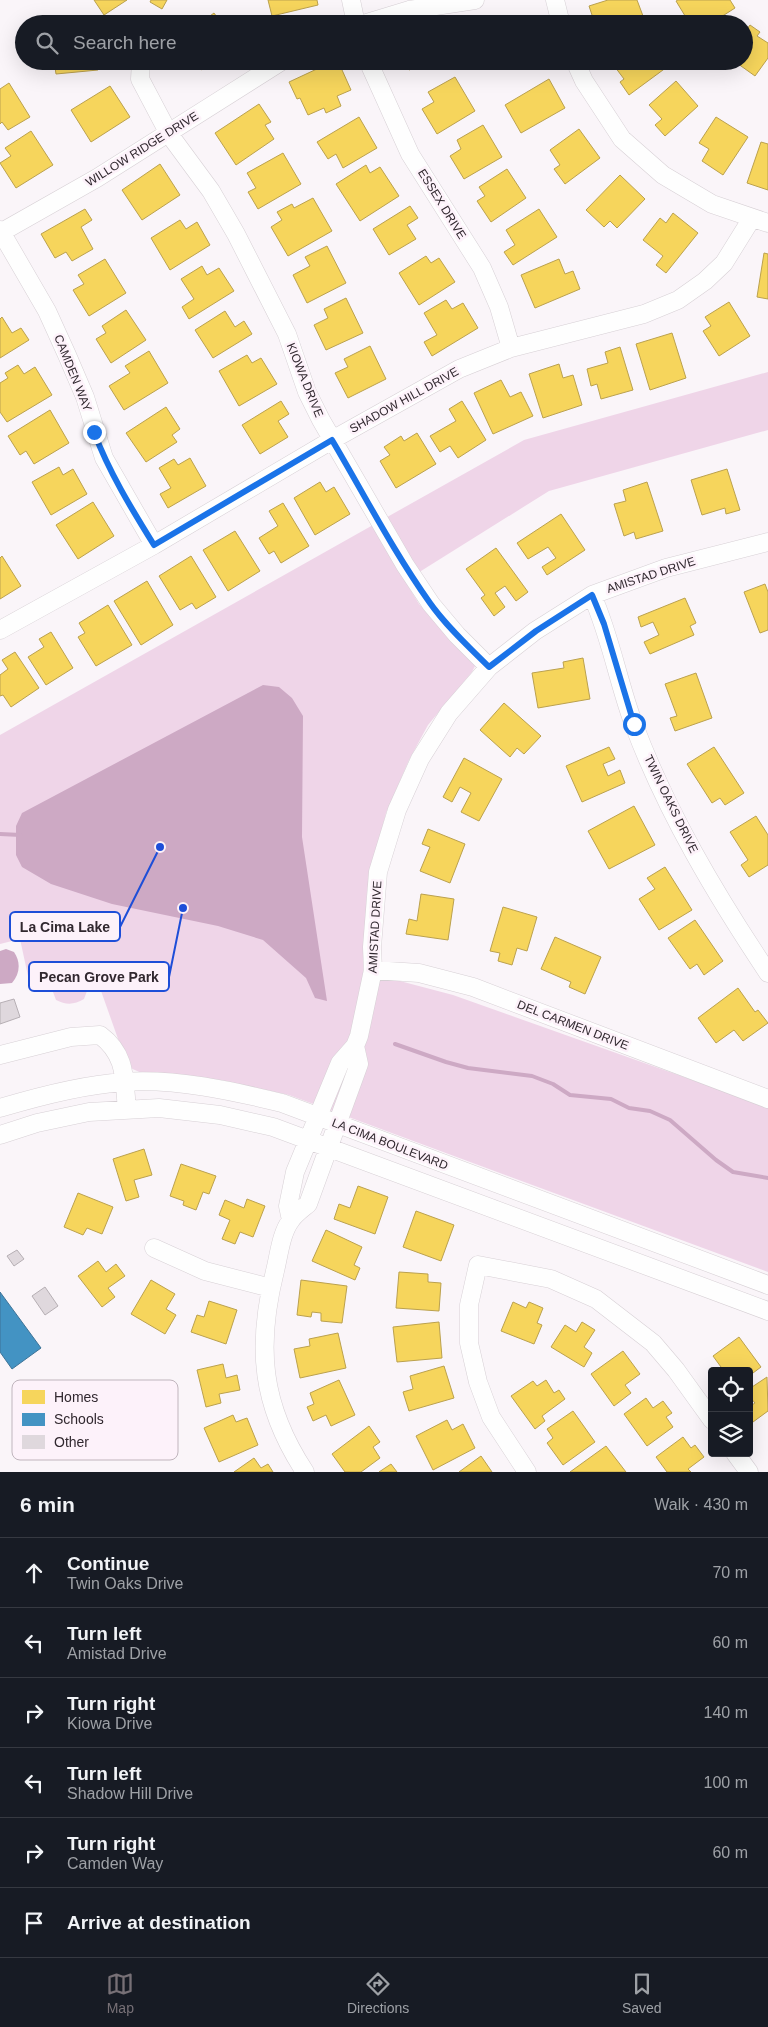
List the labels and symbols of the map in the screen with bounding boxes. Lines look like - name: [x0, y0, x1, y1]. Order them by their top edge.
- street label: WILLOW RIDGE DRIVE: [83, 109, 201, 189]
- street label: ESSEX DRIVE: [415, 166, 469, 242]
- street label: CAMDEN WAY: [51, 333, 95, 413]
- street label: KIOWA DRIVE: [284, 341, 326, 419]
- street label: SHADOW HILL DRIVE: [347, 364, 461, 436]
- route end: [83, 421, 106, 444]
- street label: AMISTAD DRIVE: [605, 554, 697, 596]
- route start: [623, 713, 646, 736]
- street label: TWIN OAKS DRIVE: [641, 753, 701, 855]
- street label: AMISTAD DRIVE: [366, 880, 384, 974]
- callout: La Cima Lake: [10, 912, 120, 941]
- text: La Cima Lake: [20, 919, 110, 935]
- callout: Pecan Grove Park: [29, 962, 169, 991]
- text: Pecan Grove Park: [39, 969, 159, 985]
- street label: DEL CARMEN DRIVE: [515, 997, 631, 1053]
- street label: LA CIMA BOULEVARD: [330, 1115, 450, 1173]
- legend: [12, 1380, 178, 1460]
- text: Homes: [54, 1389, 98, 1405]
- text: Schools: [54, 1411, 104, 1427]
- text: Other: [54, 1434, 89, 1450]

